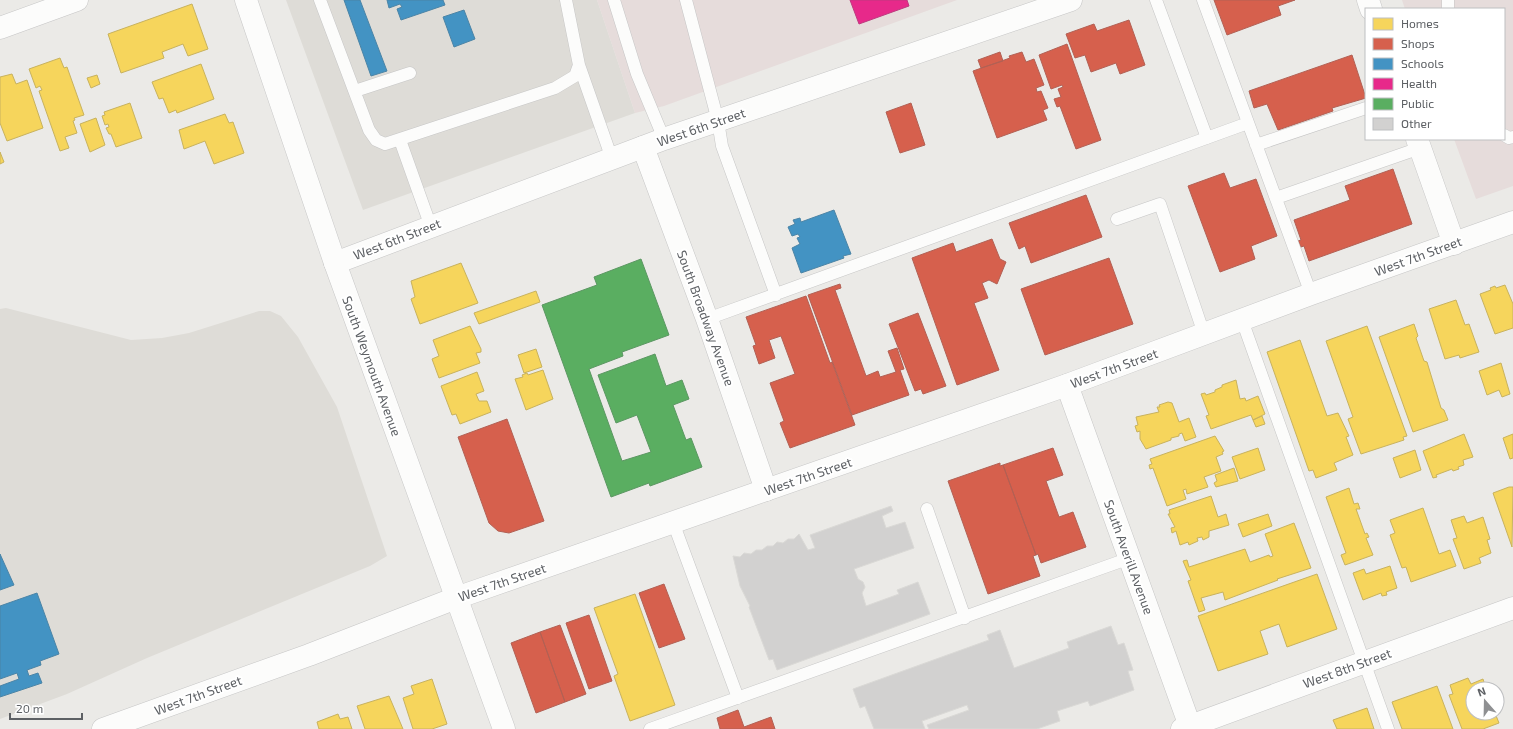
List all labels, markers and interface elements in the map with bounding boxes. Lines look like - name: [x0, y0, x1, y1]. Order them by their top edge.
- legend: [1365, 8, 1505, 140]
- text: Homes: [1401, 16, 1439, 30]
- text: Shops: [1401, 36, 1435, 50]
- text: Schools: [1401, 56, 1444, 70]
- text: Health: [1401, 76, 1437, 90]
- text: Public: [1401, 96, 1434, 110]
- street label: West 6th Street: [655, 104, 747, 150]
- text: Other: [1401, 116, 1432, 130]
- street label: West 6th Street: [351, 215, 443, 263]
- street label: West 7th Street: [1372, 233, 1464, 279]
- street label: South Broadway Avenue: [674, 248, 738, 388]
- street label: South Weymouth Avenue: [339, 294, 405, 438]
- street label: West 7th Street: [1068, 345, 1160, 391]
- street label: West 7th Street: [762, 453, 854, 498]
- street label: South Averill Avenue: [1101, 498, 1157, 616]
- street label: West 7th Street: [456, 559, 548, 604]
- street label: West 8th Street: [1301, 645, 1393, 691]
- street label: West 7th Street: [152, 672, 244, 718]
- north arrow: [1465, 681, 1505, 721]
- text: N: [1475, 684, 1487, 699]
- scale bar: [10, 695, 82, 721]
- text: 20 m: [16, 701, 43, 715]

